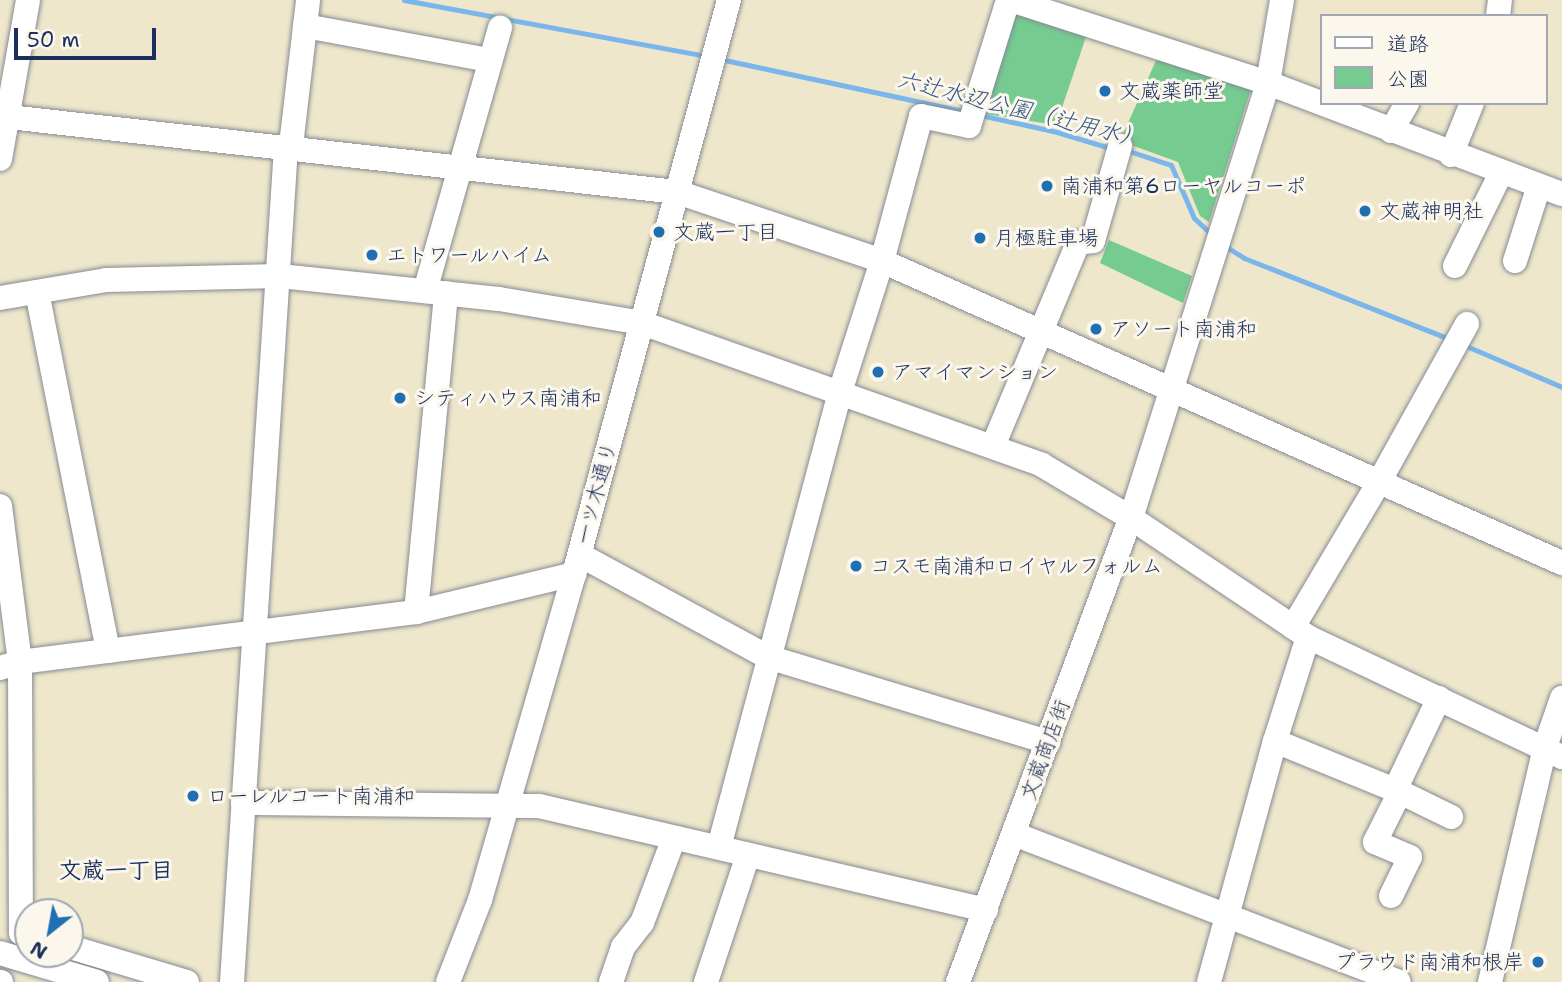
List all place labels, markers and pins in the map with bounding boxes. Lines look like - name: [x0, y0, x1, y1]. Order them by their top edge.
- place label: 文蔵薬師堂: [1119, 78, 1224, 104]
- marker: 文蔵薬師堂: [1097, 83, 1113, 99]
- place label: 南浦和第6ローヤルコーポ: [1061, 173, 1307, 199]
- marker: 南浦和第6ローヤルコーポ: [1039, 178, 1055, 194]
- place label: 文蔵神明社: [1379, 198, 1484, 224]
- marker: 文蔵神明社: [1357, 203, 1373, 219]
- place label: 文蔵一丁目: [673, 219, 778, 245]
- marker: 文蔵一丁目: [651, 224, 667, 240]
- place label: 月極駐車場: [994, 225, 1099, 251]
- marker: 月極駐車場: [972, 230, 988, 246]
- place label: エトワールハイム: [386, 242, 554, 268]
- marker: エトワールハイム: [364, 247, 380, 263]
- place label: アソート南浦和: [1110, 316, 1257, 342]
- marker: アソート南浦和: [1088, 321, 1104, 337]
- place label: アマイマンション: [892, 359, 1060, 385]
- marker: アマイマンション: [870, 364, 886, 380]
- place label: シティハウス南浦和: [414, 385, 603, 411]
- marker: シティハウス南浦和: [392, 390, 408, 406]
- place label: コスモ南浦和ロイヤルフォルム: [870, 553, 1164, 579]
- marker: コスモ南浦和ロイヤルフォルム: [848, 558, 864, 574]
- place label: ローレルコート南浦和: [207, 783, 417, 809]
- marker: ローレルコート南浦和: [185, 788, 201, 804]
- place label: プラウド南浦和根岸: [1335, 949, 1524, 975]
- marker: プラウド南浦和根岸: [1530, 954, 1546, 970]

